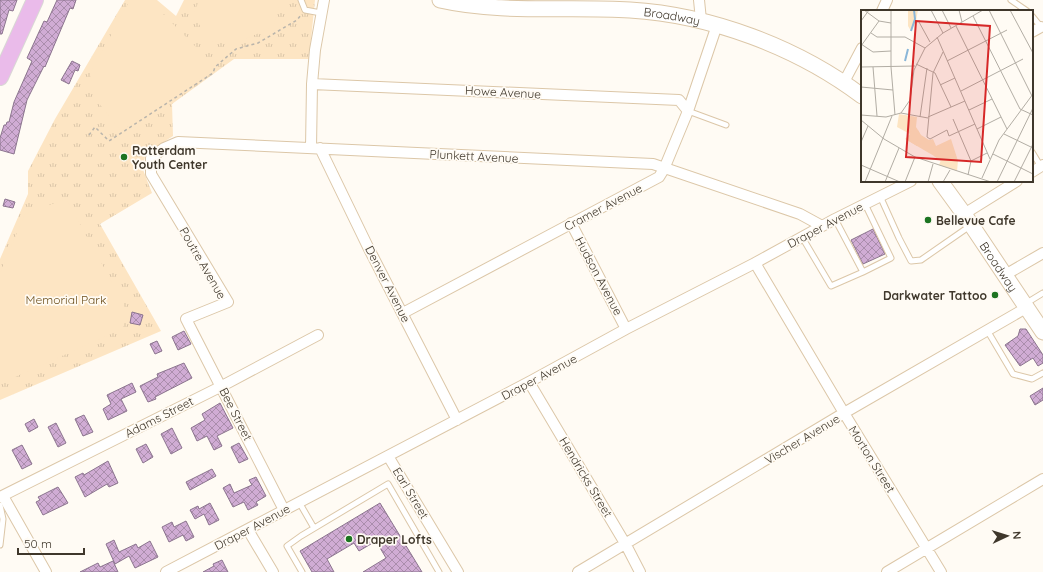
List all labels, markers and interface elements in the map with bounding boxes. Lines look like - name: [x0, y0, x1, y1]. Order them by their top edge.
- street label: Broadway: [643, 4, 702, 28]
- inset map: [861, 10, 1033, 182]
- street label: Howe Avenue: [465, 83, 542, 101]
- place label: Rotterdam Youth Center: [132, 143, 207, 172]
- street label: Plunkett Avenue: [429, 146, 519, 166]
- marker: Rotterdam Youth Center: [119, 152, 129, 162]
- street label: Cramer Avenue: [561, 180, 645, 234]
- street label: Draper Avenue: [785, 199, 866, 251]
- place label: Bellevue Cafe: [936, 213, 1016, 228]
- marker: Bellevue Cafe: [923, 215, 933, 225]
- street label: Poutre Avenue: [176, 224, 230, 302]
- street label: Hudson Avenue: [572, 234, 626, 318]
- street label: Broadway: [977, 239, 1021, 294]
- street label: Denver Avenue: [362, 243, 414, 325]
- place label: Darkwater Tattoo: [883, 288, 988, 303]
- marker: Darkwater Tattoo: [990, 290, 1000, 300]
- park label: Memorial Park: [26, 292, 106, 307]
- street label: Draper Avenue: [499, 351, 580, 403]
- street label: Bee Street: [216, 385, 256, 443]
- street label: Adams Street: [122, 393, 196, 441]
- street label: Vischer Avenue: [762, 411, 842, 467]
- street label: Morton Street: [845, 423, 899, 495]
- street label: Hendricks Street: [556, 434, 616, 520]
- street label: Earl Street: [390, 464, 432, 522]
- street label: Draper Avenue: [212, 501, 293, 553]
- north arrow: [987, 516, 1027, 556]
- scale bar: [18, 530, 84, 556]
- text: N: [1010, 531, 1024, 540]
- place label: Draper Lofts: [357, 532, 432, 547]
- marker: Draper Lofts: [344, 534, 354, 544]
- text: 50 m: [24, 536, 52, 551]

